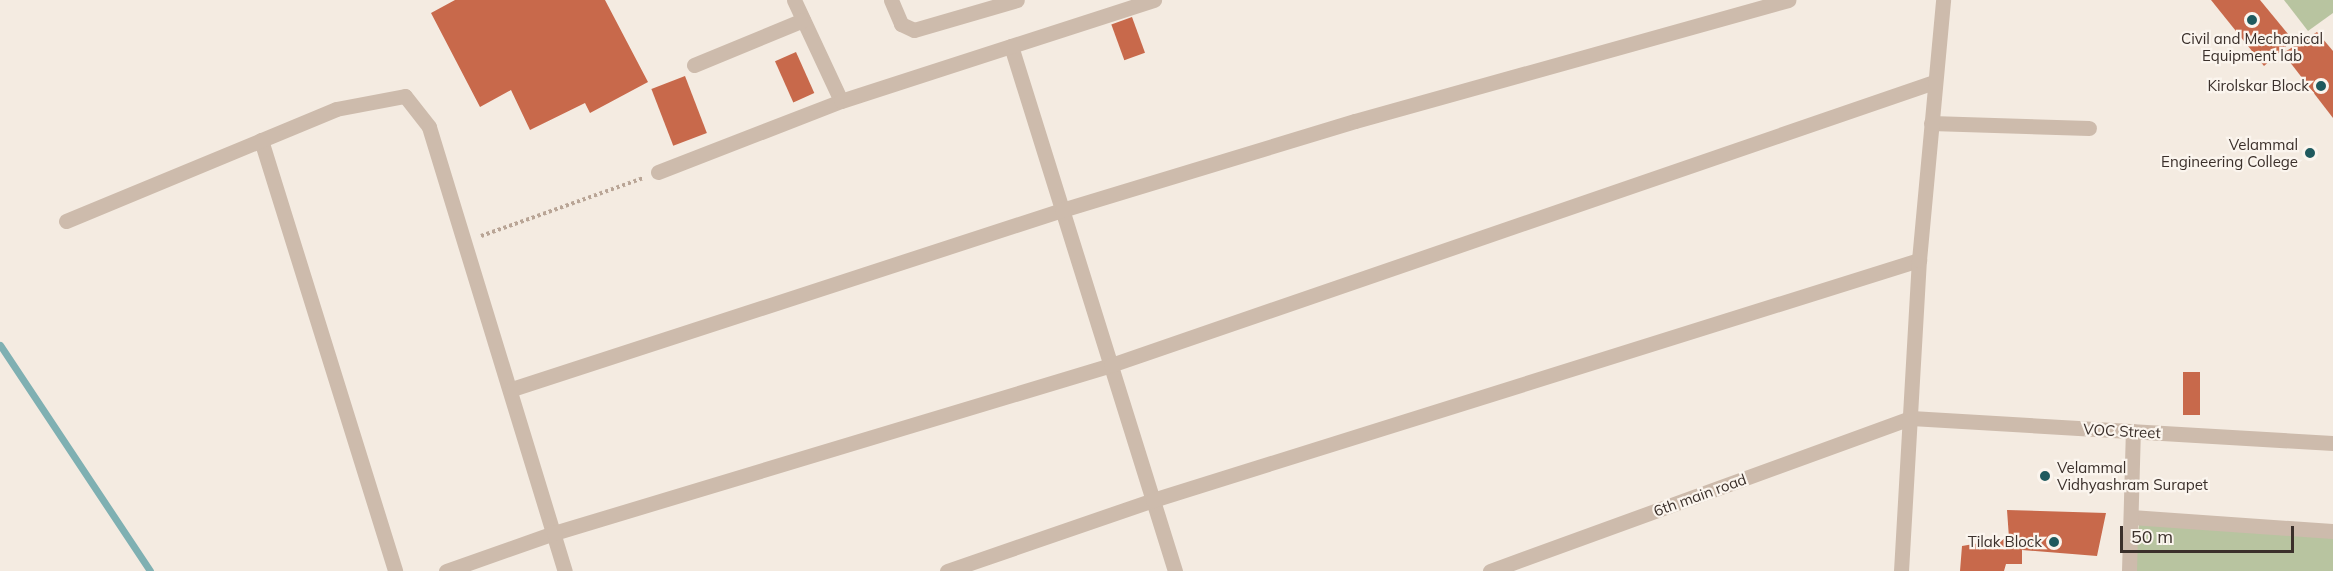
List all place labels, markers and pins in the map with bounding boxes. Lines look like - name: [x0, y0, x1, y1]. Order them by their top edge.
- marker: Civil and Mechanical Equipment lab: [2245, 13, 2259, 27]
- place label: Civil and Mechanical Equipment lab: [2181, 29, 2323, 64]
- place label: Kirolskar Block: [2208, 77, 2309, 95]
- marker: Kirolskar Block: [2314, 79, 2328, 93]
- place label: Velammal Engineering College: [2161, 135, 2298, 170]
- marker: Velammal Engineering College: [2303, 146, 2317, 160]
- place label: Velammal Vidhyashram Surapet: [2057, 458, 2208, 493]
- marker: Velammal Vidhyashram Surapet: [2038, 469, 2052, 483]
- place label: Tilak Block: [1968, 533, 2042, 551]
- marker: Tilak Block: [2047, 535, 2061, 549]

